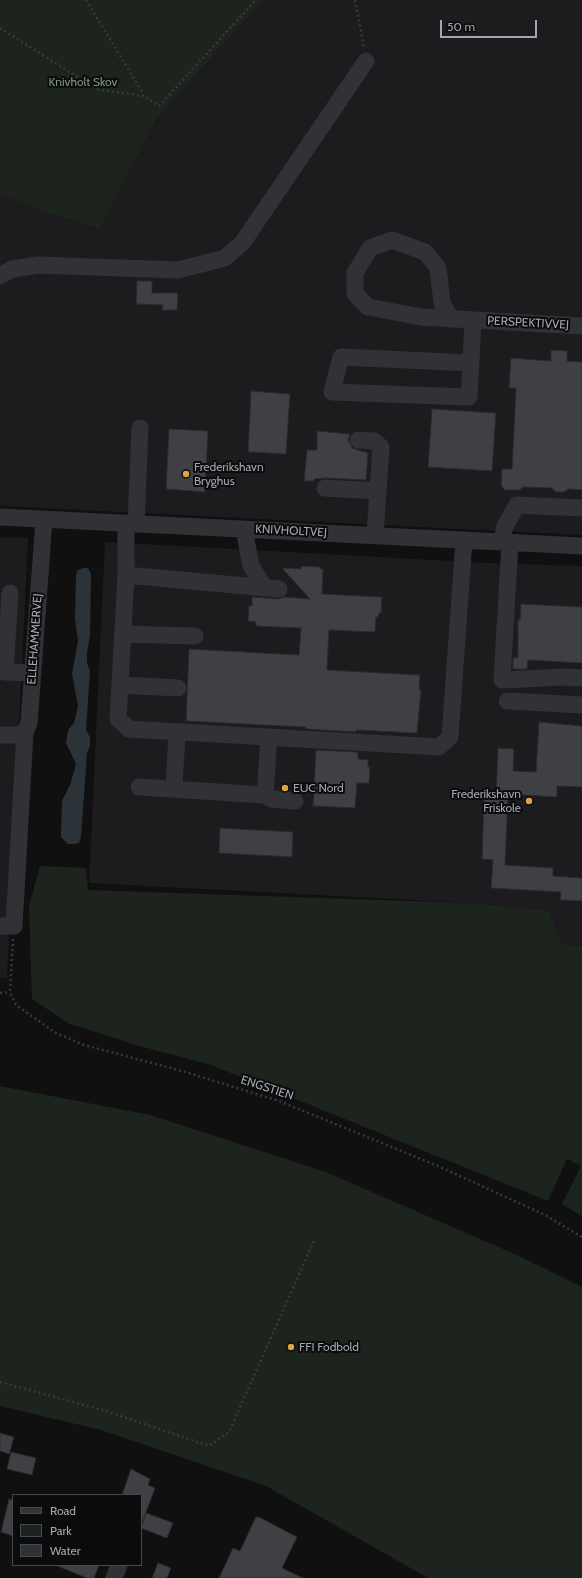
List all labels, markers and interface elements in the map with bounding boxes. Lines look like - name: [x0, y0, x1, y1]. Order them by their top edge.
- scale bar: [442, 12, 539, 38]
- text: 50 m: [447, 19, 475, 34]
- park label: Knivholt Skov: [48, 75, 118, 89]
- street label: PERSPEKTIVVEJ: [487, 314, 569, 332]
- place label: Frederikshavn Bryghus: [194, 460, 264, 488]
- marker: Frederikshavn Bryghus: [181, 469, 191, 479]
- street label: KNIVHOLTVEJ: [255, 522, 327, 540]
- street label: ELLEHAMMERVEJ: [25, 593, 45, 685]
- place label: EUC Nord: [293, 781, 344, 795]
- marker: EUC Nord: [280, 783, 290, 793]
- place label: Frederikshavn Friskole: [451, 787, 521, 815]
- marker: Frederikshavn Friskole: [524, 796, 534, 806]
- street label: ENGSTIEN: [239, 1073, 295, 1103]
- place label: FFI Fodbold: [299, 1340, 359, 1354]
- marker: FFI Fodbold: [286, 1342, 296, 1352]
- legend: [12, 1494, 142, 1566]
- text: Road: [50, 1503, 76, 1518]
- text: Park: [50, 1523, 72, 1538]
- text: Water: [50, 1543, 80, 1558]

